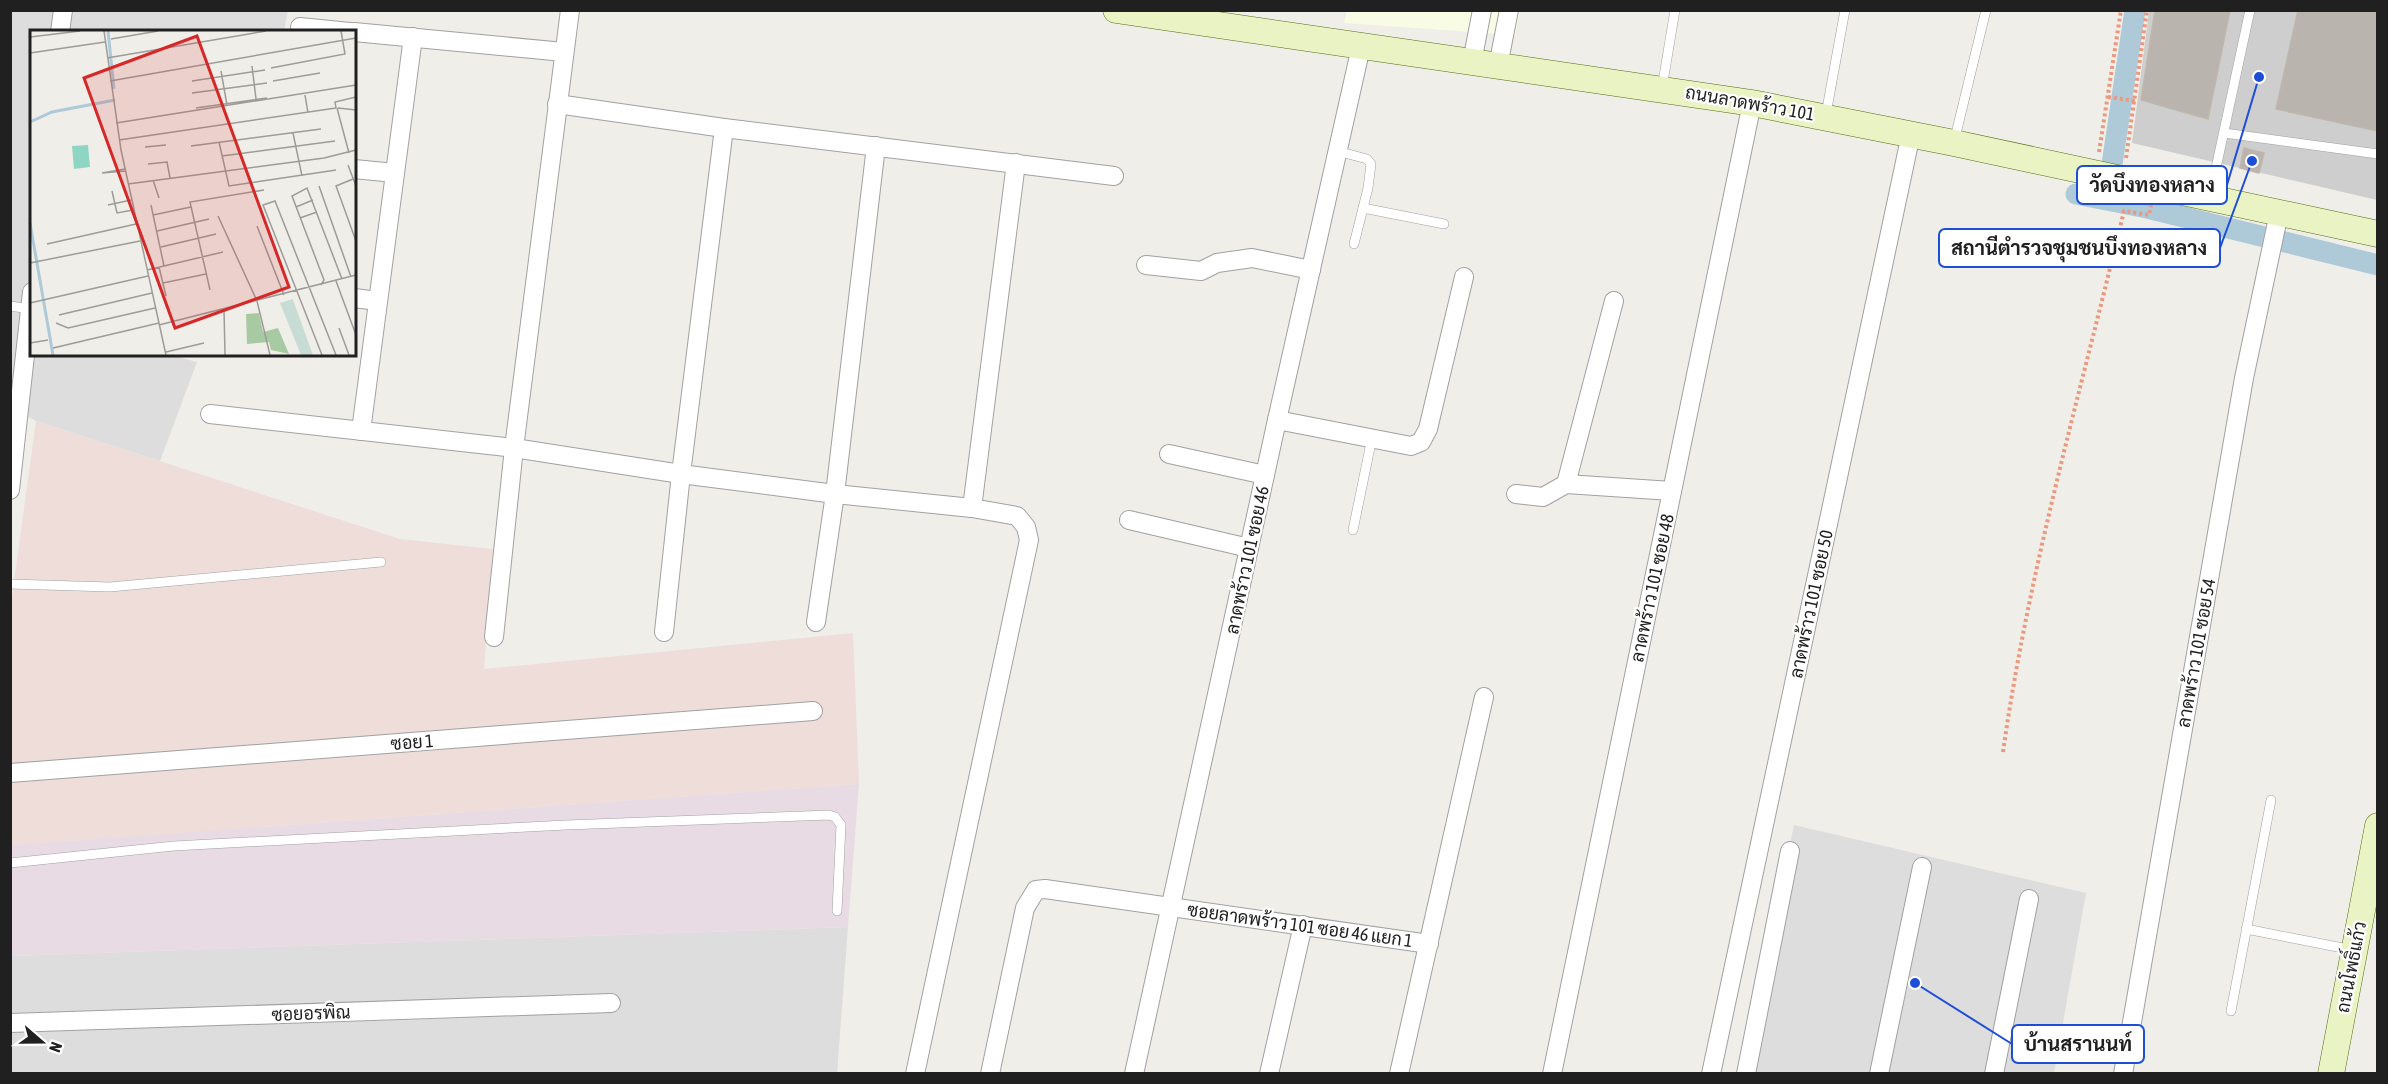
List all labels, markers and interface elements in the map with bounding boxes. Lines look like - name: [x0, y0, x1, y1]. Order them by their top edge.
- inset map: [30, 30, 356, 356]
- street label: ถนนลาดพร้าว 101: [1684, 80, 1816, 125]
- callout: วัดบึงทองหลาง: [2077, 166, 2227, 204]
- text: วัดบึงทองหลาง: [2089, 172, 2215, 196]
- callout: สถานีตำรวจชุมชนบึงทองหลาง: [1939, 229, 2220, 267]
- text: สถานีตำรวจชุมชนบึงทองหลาง: [1951, 235, 2207, 263]
- street label: ลาดพร้าว 101 ซอย 46: [1220, 484, 1273, 636]
- street label: ลาดพร้าว 101 ซอย 48: [1625, 512, 1678, 664]
- street label: ลาดพร้าว 101 ซอย 50: [1784, 528, 1837, 680]
- street label: ลาดพร้าว 101 ซอย 54: [2172, 577, 2219, 729]
- street label: ซอย 1: [390, 730, 434, 754]
- street label: ซอยลาดพร้าว 101 ซอย 46 แยก 1: [1186, 898, 1414, 951]
- street label: ถนนโพธิ์แก้ว: [2327, 918, 2370, 1015]
- street label: ซอยอรพิณ: [271, 1001, 351, 1025]
- north arrow: [12, 1012, 72, 1072]
- callout: บ้านสรานนท์: [2012, 1025, 2144, 1063]
- text: บ้านสรานนท์: [2024, 1031, 2133, 1055]
- text: N: [46, 1040, 66, 1055]

